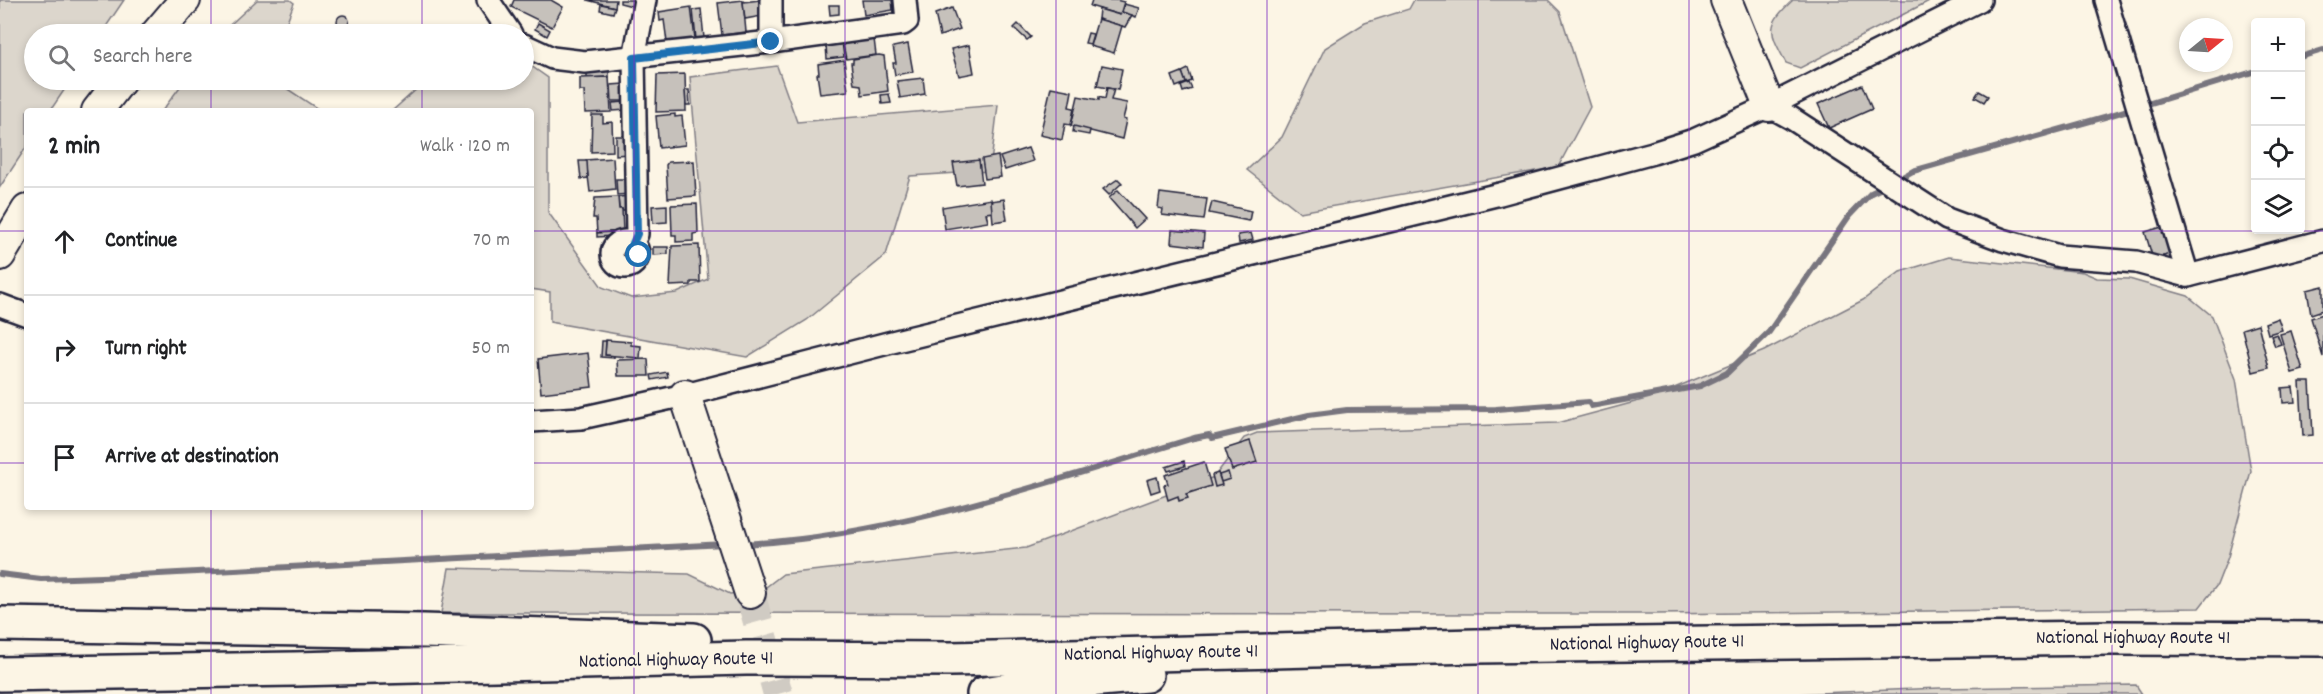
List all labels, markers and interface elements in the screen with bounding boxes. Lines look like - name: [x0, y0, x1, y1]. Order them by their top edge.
- north arrow: [2179, 18, 2233, 72]
- map controls: [2251, 18, 2305, 234]
- button: +: [2251, 18, 2305, 72]
- search box: [24, 24, 534, 90]
- route end: [757, 28, 783, 54]
- icon: search: [45, 41, 78, 74]
- text: Search here: [93, 42, 192, 73]
- button: −: [2251, 72, 2305, 126]
- button: locate: [2251, 126, 2305, 180]
- text: 2 min: [48, 129, 100, 166]
- text: Walk · 120 m: [420, 133, 510, 161]
- button: layers: [2251, 180, 2305, 234]
- icon: ahead: [48, 225, 81, 258]
- text: Continue: [105, 226, 177, 257]
- text: 70 m: [473, 227, 510, 255]
- route start: [625, 241, 651, 267]
- icon: right: [48, 333, 81, 366]
- text: Turn right: [105, 334, 187, 365]
- text: 50 m: [472, 335, 510, 363]
- icon: arrive: [48, 441, 81, 474]
- text: Arrive at destination: [105, 442, 279, 473]
- street label: National Highway Route 41: [2036, 625, 2230, 653]
- street label: National Highway Route 41: [1549, 628, 1745, 660]
- street label: National Highway Route 41: [1063, 638, 1259, 670]
- street label: National Highway Route 41: [578, 645, 774, 677]

